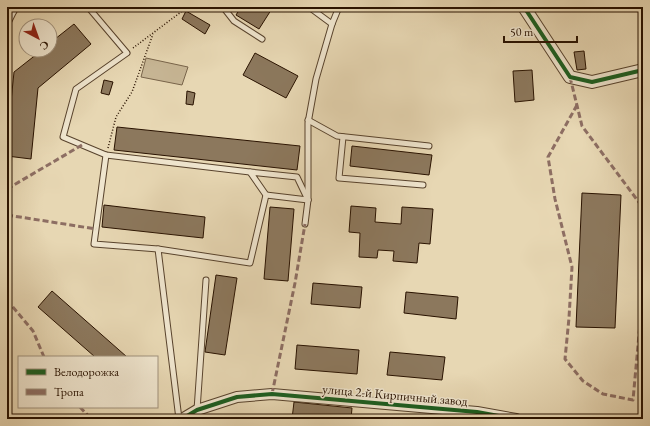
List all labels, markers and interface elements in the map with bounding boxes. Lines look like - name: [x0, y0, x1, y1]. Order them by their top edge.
- north arrow: [18, 18, 58, 58]
- scale bar: [504, 18, 577, 44]
- text: 50 m: [510, 24, 534, 40]
- text: С: [37, 38, 52, 54]
- legend: [18, 356, 158, 408]
- text: Велодорожка: [54, 364, 119, 380]
- street label: улица 2-й Кирпичный завод: [322, 380, 468, 410]
- text: Тропа: [54, 384, 84, 400]

